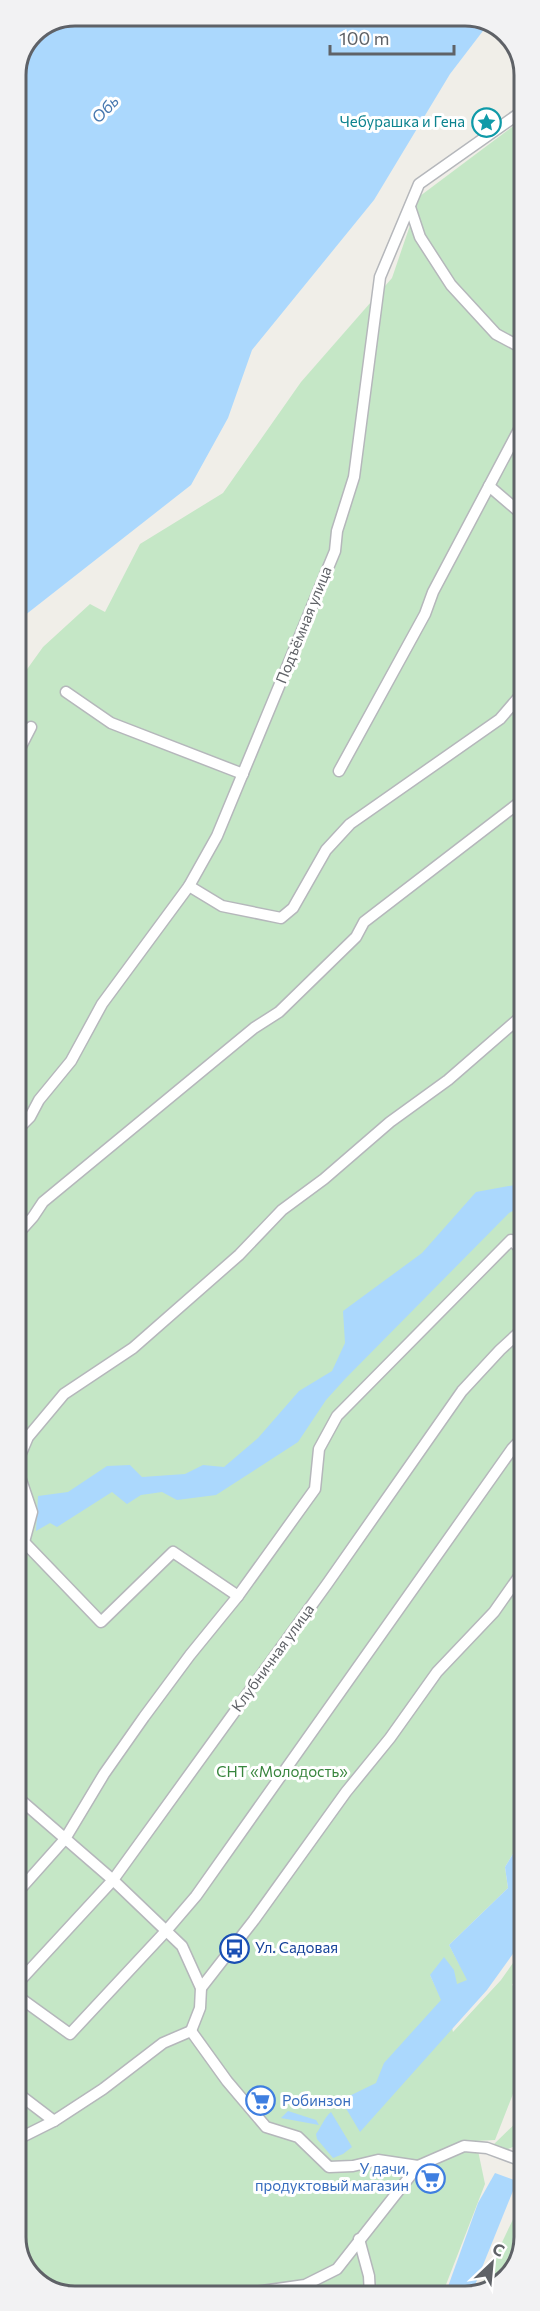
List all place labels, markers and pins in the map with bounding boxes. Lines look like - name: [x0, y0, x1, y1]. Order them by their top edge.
- place icon: Чебурашка и Гена: [470, 106, 502, 138]
- place label: Чебурашка и Гена: [340, 112, 465, 130]
- bus stop icon: Ул. Садовая: [218, 1932, 250, 1964]
- place label: Ул. Садовая: [255, 1938, 338, 1956]
- supermarket icon: Робинзон: [245, 2085, 277, 2117]
- place label: Робинзон: [282, 2091, 351, 2109]
- place label: У дачи, продуктовый магазин: [255, 2159, 409, 2194]
- supermarket icon: У дачи, продуктовый магазин: [414, 2162, 446, 2194]

